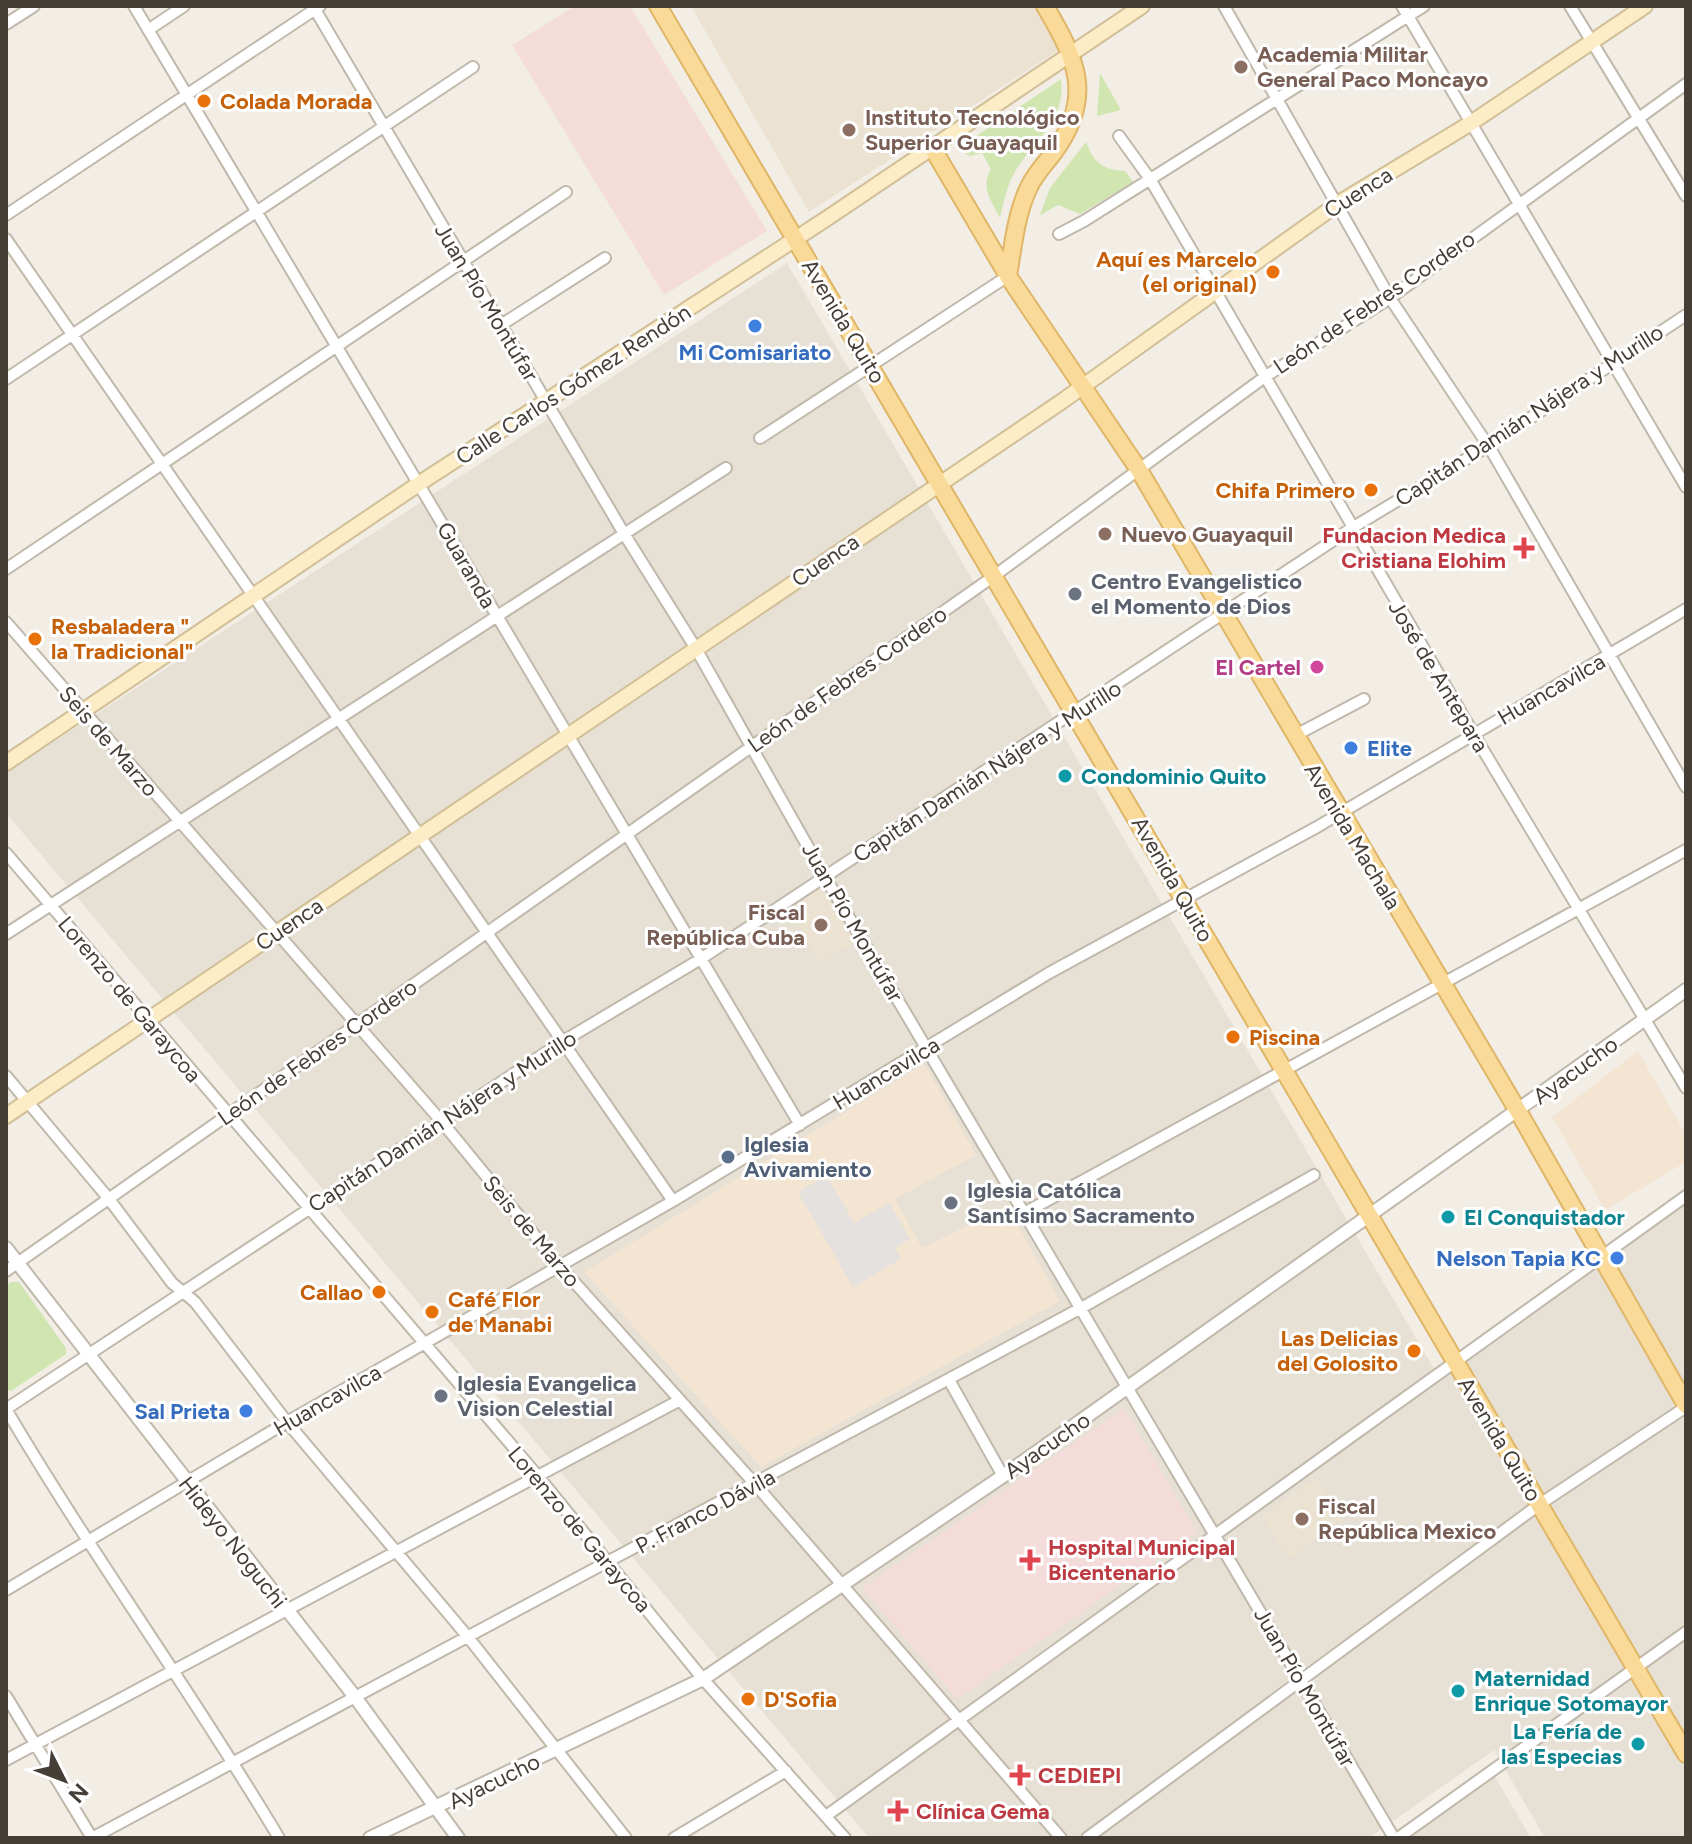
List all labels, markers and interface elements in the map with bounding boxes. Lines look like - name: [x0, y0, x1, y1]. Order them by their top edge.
- place label: Academia Militar General Paco Moncayo: [1257, 41, 1489, 93]
- marker: Academia Militar General Paco Moncayo: [1232, 58, 1250, 76]
- place label: Colada Morada: [220, 88, 372, 115]
- marker: Colada Morada: [195, 92, 213, 110]
- place label: Instituto Tecnológico Superior Guayaquil: [865, 104, 1080, 156]
- marker: Instituto Tecnológico Superior Guayaquil: [840, 121, 858, 139]
- street label: Cuenca: [1319, 161, 1397, 224]
- street label: Juan Pío Montúfar: [429, 218, 545, 387]
- street label: León de Febres Cordero: [1268, 225, 1480, 380]
- place label: Aquí es Marcelo (el original): [1096, 246, 1257, 298]
- street label: Avenida Quito: [796, 254, 891, 388]
- marker: Aquí es Marcelo (el original): [1264, 263, 1282, 281]
- street label: Calle Carlos Gómez Rendón: [451, 298, 696, 470]
- marker: Mi Comisariato: [746, 317, 764, 335]
- street label: Capitán Damián Nájera y Murillo: [1390, 318, 1669, 512]
- place label: Mi Comisariato: [679, 339, 832, 366]
- place label: Chifa Primero: [1216, 477, 1355, 504]
- marker: Chifa Primero: [1362, 481, 1380, 499]
- street label: Guaranda: [431, 517, 502, 613]
- place label: Nuevo Guayaquil: [1121, 521, 1293, 548]
- place label: Fundacion Medica Cristiana Elohim: [1322, 522, 1506, 574]
- marker: Nuevo Guayaquil: [1096, 525, 1114, 543]
- street label: Cuenca: [786, 528, 864, 593]
- marker: Fundacion Medica Cristiana Elohim: [1513, 537, 1535, 559]
- place label: Centro Evangelistico el Momento de Dios: [1091, 568, 1302, 620]
- marker: Centro Evangelistico el Momento de Dios: [1066, 585, 1084, 603]
- street label: José de Antepara: [1383, 595, 1495, 757]
- street label: León de Febres Cordero: [742, 600, 952, 759]
- place label: Resbaladera " la Tradicional": [51, 613, 194, 665]
- marker: Resbaladera " la Tradicional": [26, 630, 44, 648]
- street label: Huancavilca: [1493, 648, 1610, 731]
- place label: El Cartel: [1215, 654, 1301, 681]
- marker: El Cartel: [1308, 658, 1326, 676]
- street label: Capitán Damián Nájera y Murillo: [848, 674, 1127, 868]
- street label: Seis de Marzo: [53, 681, 164, 802]
- place label: Elite: [1367, 735, 1412, 762]
- marker: Elite: [1342, 739, 1360, 757]
- street label: Avenida Machala: [1298, 758, 1407, 914]
- place label: Condominio Quito: [1081, 763, 1267, 790]
- marker: Condominio Quito: [1056, 767, 1074, 785]
- street label: Avenida Quito: [1126, 812, 1219, 947]
- street label: Juan Pío Montúfar: [796, 838, 909, 1007]
- street label: Cuenca: [250, 892, 328, 957]
- place label: Fiscal República Cuba: [646, 899, 805, 951]
- street label: Lorenzo de Garaycoa: [52, 911, 207, 1088]
- marker: Fiscal República Cuba: [812, 916, 830, 934]
- street label: León de Febres Cordero: [212, 973, 422, 1132]
- street label: Capitán Damián Nájera y Murillo: [303, 1024, 582, 1218]
- place label: Piscina: [1249, 1024, 1320, 1051]
- marker: Piscina: [1224, 1028, 1242, 1046]
- street label: Huancavilca: [828, 1031, 945, 1116]
- street label: Ayacucho: [1528, 1031, 1623, 1110]
- place label: Iglesia Avivamiento: [744, 1131, 872, 1183]
- marker: Iglesia Avivamiento: [719, 1148, 737, 1166]
- street label: Seis de Marzo: [477, 1170, 586, 1293]
- place label: Iglesia Católica Santísimo Sacramento: [967, 1177, 1195, 1229]
- marker: Iglesia Católica Santísimo Sacramento: [942, 1194, 960, 1212]
- place label: El Conquistador: [1464, 1204, 1626, 1231]
- marker: El Conquistador: [1439, 1208, 1457, 1226]
- place label: Nelson Tapia KC: [1436, 1245, 1601, 1272]
- marker: Nelson Tapia KC: [1608, 1249, 1626, 1267]
- place label: Callao: [300, 1279, 363, 1306]
- marker: Callao: [370, 1283, 388, 1301]
- place label: Café Flor de Manabi: [448, 1286, 552, 1338]
- marker: Café Flor de Manabi: [423, 1303, 441, 1321]
- place label: Las Delicias del Golosito: [1277, 1325, 1398, 1377]
- marker: Las Delicias del Golosito: [1405, 1342, 1423, 1360]
- street label: Huancavilca: [269, 1359, 386, 1442]
- place label: Iglesia Evangelica Vision Celestial: [457, 1370, 637, 1422]
- street label: Avenida Quito: [1452, 1372, 1547, 1506]
- marker: Iglesia Evangelica Vision Celestial: [432, 1387, 450, 1405]
- place label: Sal Prieta: [134, 1398, 230, 1425]
- marker: Sal Prieta: [237, 1402, 255, 1420]
- street label: Ayacucho: [999, 1406, 1095, 1485]
- street label: Lorenzo de Garaycoa: [502, 1441, 657, 1618]
- street label: P. Franco Dávila: [631, 1463, 780, 1560]
- street label: Hideyo Noguchi: [173, 1471, 293, 1614]
- place label: Fiscal República Mexico: [1318, 1493, 1497, 1545]
- marker: Fiscal República Mexico: [1293, 1510, 1311, 1528]
- place label: Hospital Municipal Bicentenario: [1048, 1534, 1235, 1586]
- marker: Hospital Municipal Bicentenario: [1019, 1549, 1041, 1571]
- street label: Juan Pío Montúfar: [1248, 1603, 1361, 1772]
- place label: Maternidad Enrique Sotomayor: [1474, 1665, 1669, 1717]
- marker: Maternidad Enrique Sotomayor: [1449, 1682, 1467, 1700]
- place label: D'Sofia: [764, 1686, 837, 1713]
- marker: D'Sofia: [739, 1690, 757, 1708]
- place label: La Fería de las Especias: [1501, 1718, 1622, 1770]
- marker: La Fería de las Especias: [1629, 1735, 1647, 1753]
- north arrow: [24, 1740, 104, 1820]
- street label: Ayacucho: [444, 1748, 544, 1815]
- place label: CEDIEPI: [1038, 1762, 1121, 1789]
- marker: CEDIEPI: [1009, 1764, 1031, 1786]
- text: N: [63, 1778, 94, 1808]
- place label: Clínica Gema: [916, 1798, 1050, 1825]
- marker: Clínica Gema: [887, 1800, 909, 1822]

